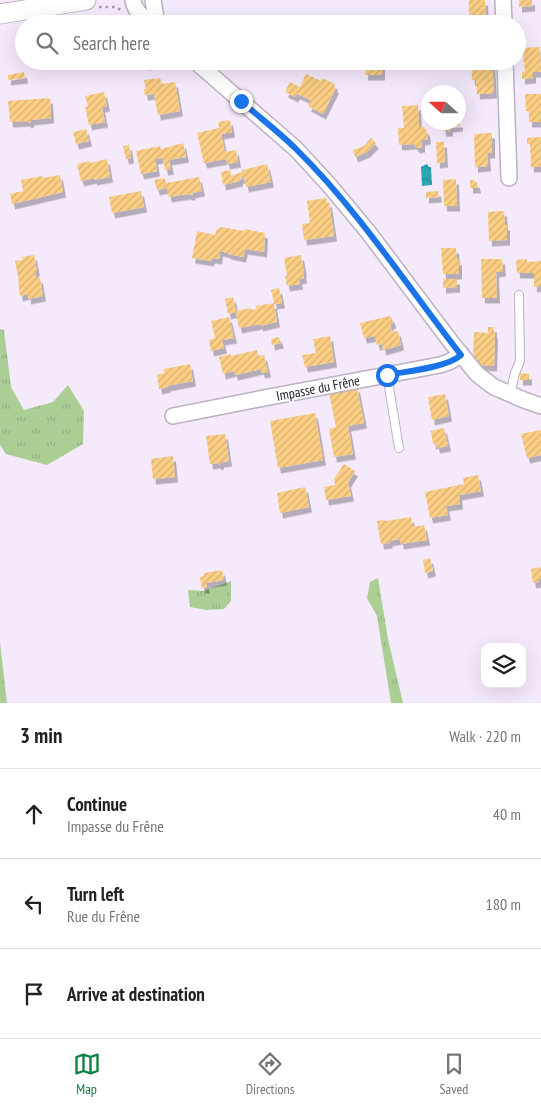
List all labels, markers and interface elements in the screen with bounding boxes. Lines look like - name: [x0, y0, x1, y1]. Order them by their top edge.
- search box: [15, 15, 526, 70]
- icon: search: [33, 29, 61, 57]
- text: Search here: [73, 31, 150, 55]
- north arrow: [421, 85, 466, 130]
- route end: [230, 90, 253, 113]
- route start: [376, 364, 399, 387]
- street label: Impasse du Frêne: [275, 371, 362, 405]
- map controls: [481, 643, 526, 688]
- button: layers: [481, 643, 526, 688]
- text: 3 min: [20, 722, 62, 749]
- text: Walk · 220 m: [449, 726, 521, 746]
- text: Continue: [67, 792, 127, 816]
- icon: ahead: [20, 800, 48, 828]
- text: 40 m: [493, 804, 521, 824]
- text: Impasse du Frêne: [67, 816, 164, 836]
- text: Turn left: [67, 882, 124, 906]
- icon: left: [20, 890, 48, 918]
- text: 180 m: [486, 894, 521, 914]
- text: Rue du Frêne: [67, 906, 140, 926]
- icon: arrive: [20, 980, 48, 1008]
- text: Arrive at destination: [67, 982, 205, 1006]
- tab: Map: [73, 1050, 101, 1098]
- tab: Directions: [246, 1050, 294, 1098]
- tab: Saved: [440, 1050, 468, 1098]

